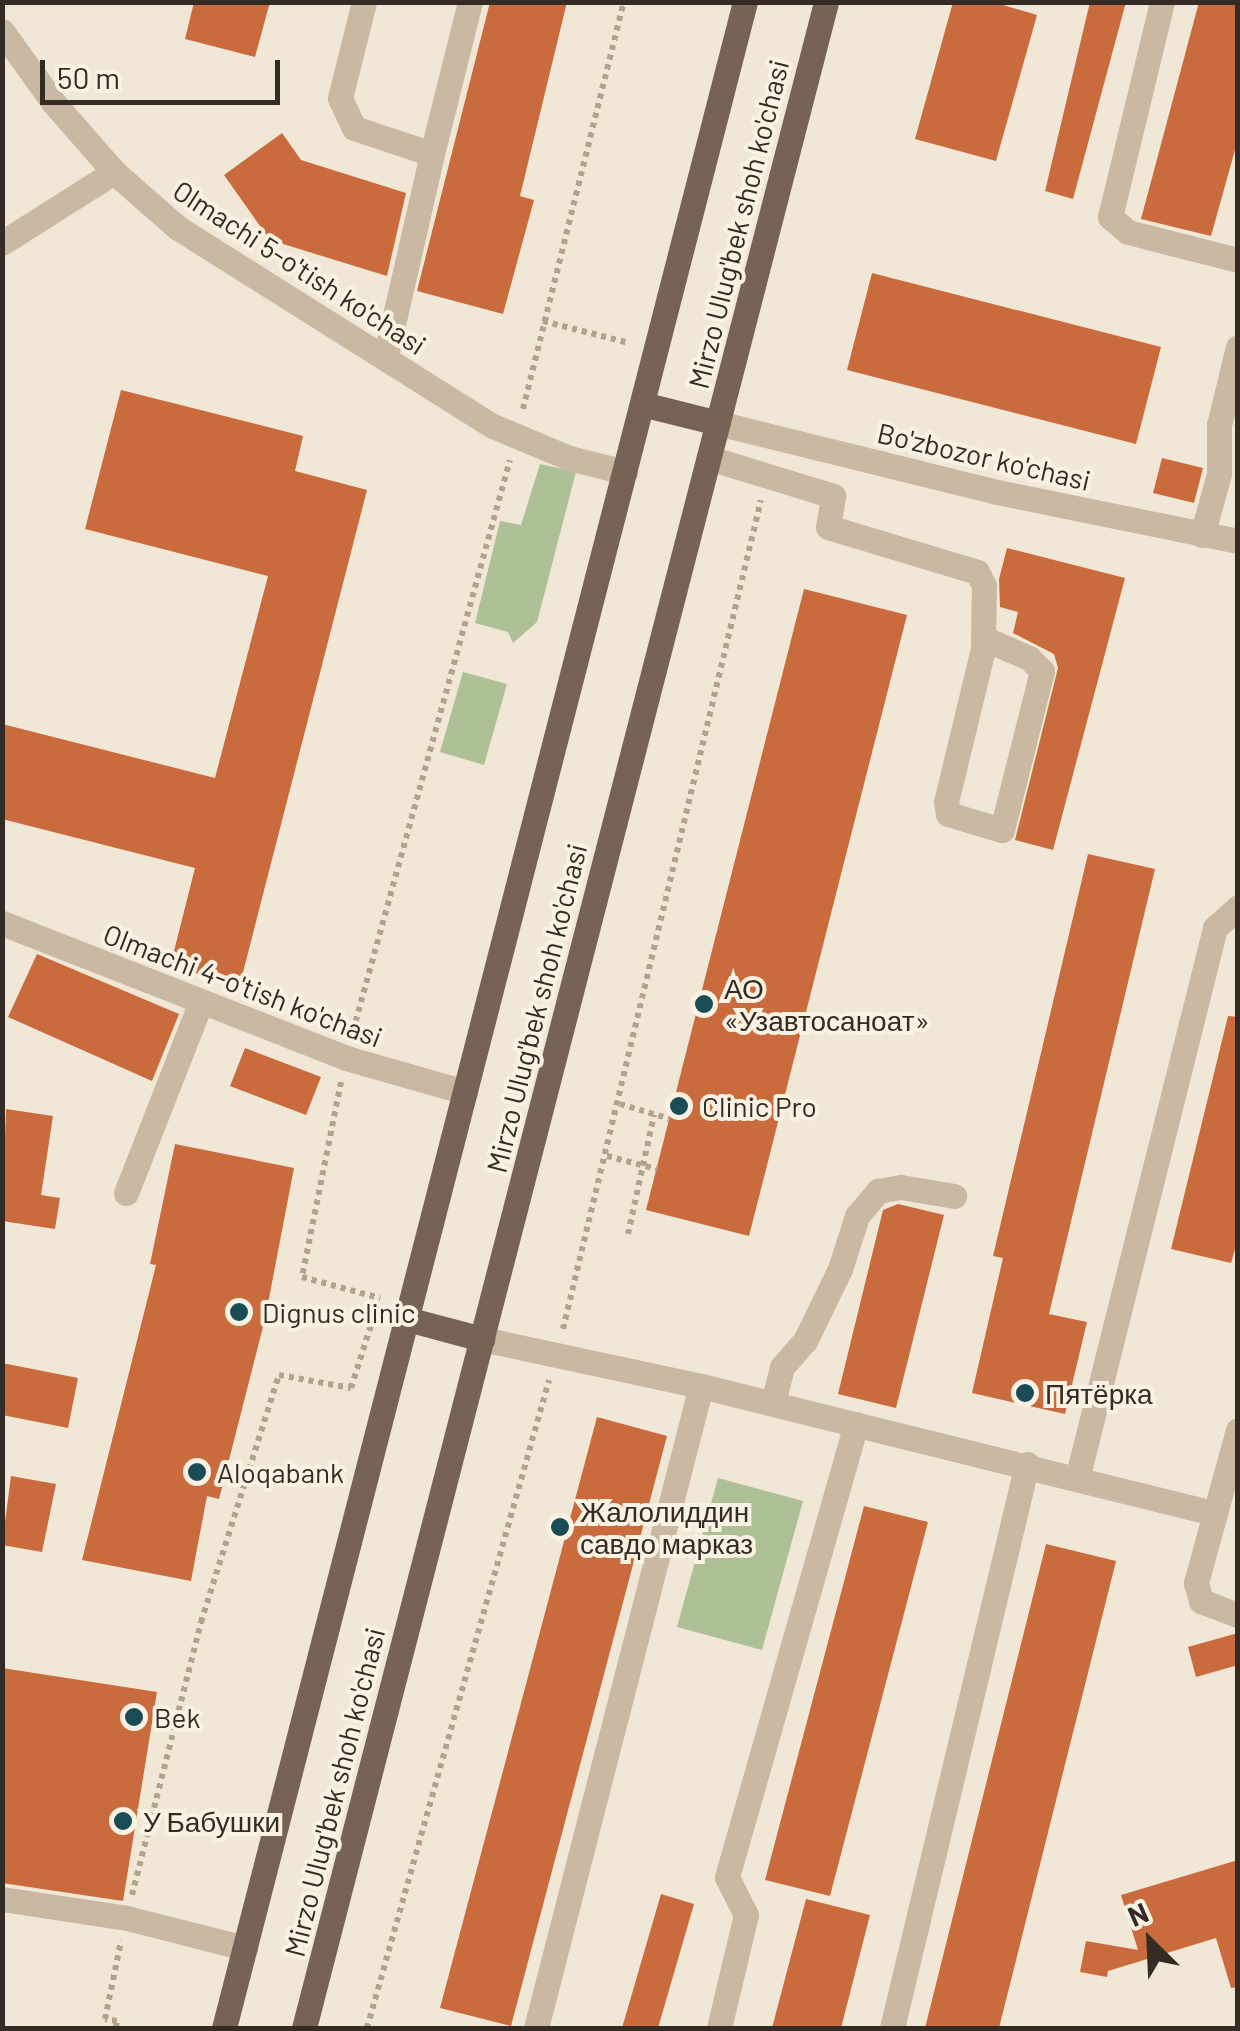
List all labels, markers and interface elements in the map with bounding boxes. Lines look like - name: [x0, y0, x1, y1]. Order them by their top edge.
- scale bar: [45, 40, 285, 102]
- street label: Mirzo Ulug'bek shoh ko'chasi: [681, 56, 795, 392]
- text: 50 m: [57, 59, 120, 95]
- street label: Olmachi 5-o'tish ko'chasi: [167, 173, 433, 361]
- street label: Bo'zbozor ko'chasi: [874, 415, 1094, 497]
- street label: Mirzo Ulug'bek shoh ko'chasi: [479, 840, 593, 1176]
- street label: Olmachi 4-o'tish ko'chasi: [99, 916, 387, 1054]
- place label: АО «Узавтосаноат»: [724, 971, 930, 1037]
- marker: АО «Узавтосаноат»: [693, 993, 715, 1015]
- place label: Clinic Pro: [702, 1089, 817, 1123]
- marker: Clinic Pro: [666, 1093, 692, 1119]
- place label: Dignus clinic: [262, 1295, 416, 1329]
- marker: Dignus clinic: [226, 1299, 252, 1325]
- place label: Пятёрка: [1045, 1376, 1153, 1410]
- marker: Пятёрка: [1014, 1382, 1036, 1404]
- place label: Aloqabank: [217, 1455, 344, 1489]
- marker: Aloqabank: [186, 1461, 208, 1483]
- place label: Жалолиддин савдо марказ: [580, 1494, 753, 1560]
- marker: Жалолиддин савдо марказ: [549, 1516, 571, 1538]
- street label: Mirzo Ulug'bek shoh ko'chasi: [277, 1624, 391, 1960]
- place label: Bek: [154, 1700, 201, 1734]
- marker: Bek: [123, 1706, 145, 1728]
- place label: У Бабушки: [143, 1804, 280, 1838]
- marker: У Бабушки: [112, 1810, 134, 1832]
- north arrow: [1100, 1891, 1200, 1991]
- text: N: [1122, 1894, 1153, 1933]

